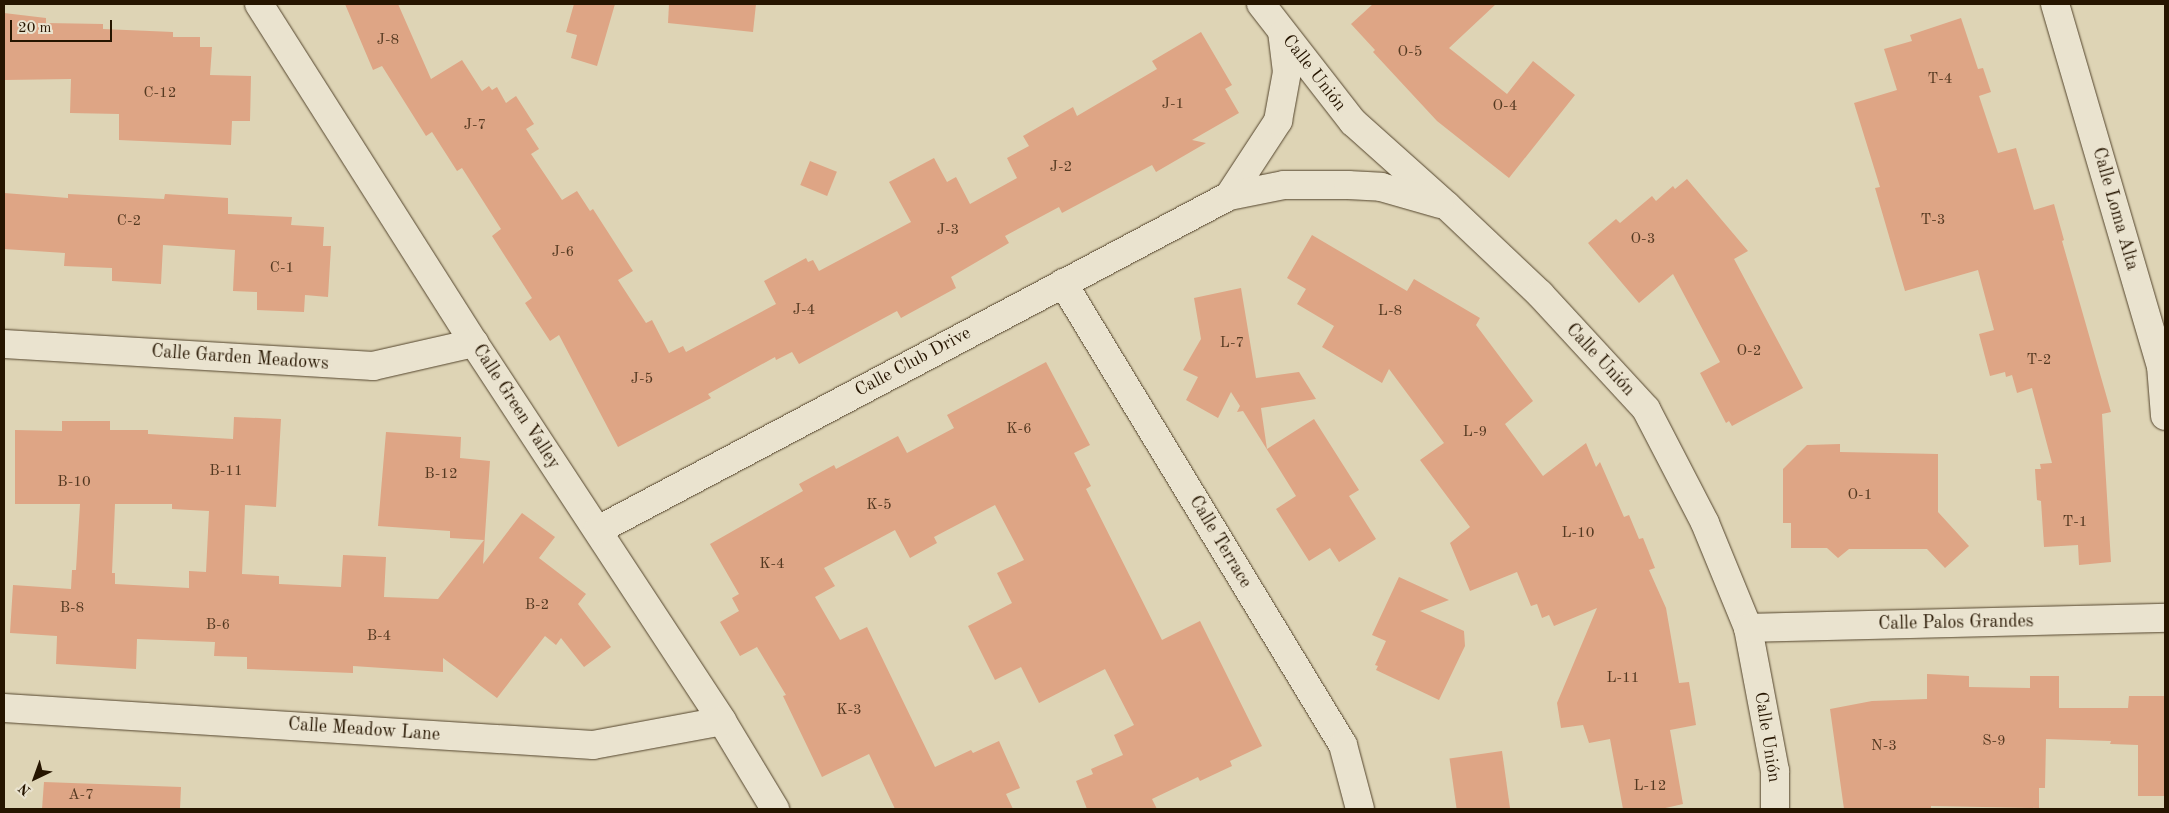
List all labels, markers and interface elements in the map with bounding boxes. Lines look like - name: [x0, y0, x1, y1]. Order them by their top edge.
- scale bar: [12, 10, 115, 42]
- text: 20 m: [18, 21, 52, 36]
- street label: Calle Unión: [1277, 30, 1351, 116]
- house number: J-8: [377, 32, 399, 50]
- house number: O-5: [1398, 44, 1422, 62]
- house number: T-4: [1928, 71, 1952, 89]
- house number: C-12: [144, 85, 176, 103]
- house number: J-1: [1162, 96, 1184, 114]
- house number: O-4: [1493, 98, 1517, 116]
- house number: J-7: [464, 117, 486, 135]
- street label: Calle Loma Alta: [2087, 145, 2143, 273]
- house number: J-2: [1050, 159, 1072, 177]
- house number: T-3: [1921, 212, 1945, 230]
- house number: C-2: [117, 213, 141, 231]
- house number: J-3: [937, 222, 959, 240]
- house number: O-3: [1631, 231, 1655, 249]
- house number: J-6: [552, 244, 574, 262]
- house number: C-1: [270, 260, 294, 278]
- house number: J-4: [793, 302, 815, 320]
- house number: L-8: [1378, 303, 1402, 321]
- street label: Calle Unión: [1561, 319, 1639, 401]
- street label: Calle Club Drive: [851, 322, 975, 402]
- house number: L-7: [1220, 335, 1244, 353]
- street label: Calle Garden Meadows: [151, 341, 329, 375]
- street label: Calle Green Valley: [468, 341, 564, 473]
- house number: O-2: [1737, 343, 1761, 361]
- house number: T-2: [2027, 352, 2051, 370]
- house number: J-5: [631, 371, 653, 389]
- house number: K-6: [1006, 421, 1032, 439]
- house number: L-9: [1463, 424, 1487, 442]
- house number: B-11: [209, 463, 243, 481]
- house number: B-12: [424, 466, 458, 484]
- house number: B-10: [57, 474, 91, 492]
- house number: O-1: [1848, 487, 1872, 505]
- street label: Calle Terrace: [1184, 492, 1256, 592]
- house number: K-5: [866, 497, 892, 515]
- house number: T-1: [2063, 514, 2087, 532]
- house number: L-10: [1562, 525, 1594, 543]
- house number: K-4: [759, 556, 785, 574]
- house number: B-2: [525, 597, 549, 615]
- house number: B-8: [60, 600, 84, 618]
- street label: Calle Palos Grandes: [1878, 611, 2034, 635]
- house number: B-6: [206, 617, 230, 635]
- house number: B-4: [367, 628, 391, 646]
- house number: L-11: [1607, 670, 1639, 688]
- street label: Calle Unión: [1749, 690, 1785, 784]
- house number: K-3: [836, 702, 862, 720]
- street label: Calle Meadow Lane: [287, 714, 441, 746]
- house number: S-9: [1982, 733, 2006, 751]
- house number: N-3: [1871, 738, 1897, 756]
- north arrow: [10, 753, 60, 803]
- house number: L-12: [1634, 778, 1666, 796]
- text: N: [16, 780, 34, 798]
- house number: A-7: [68, 787, 94, 805]

